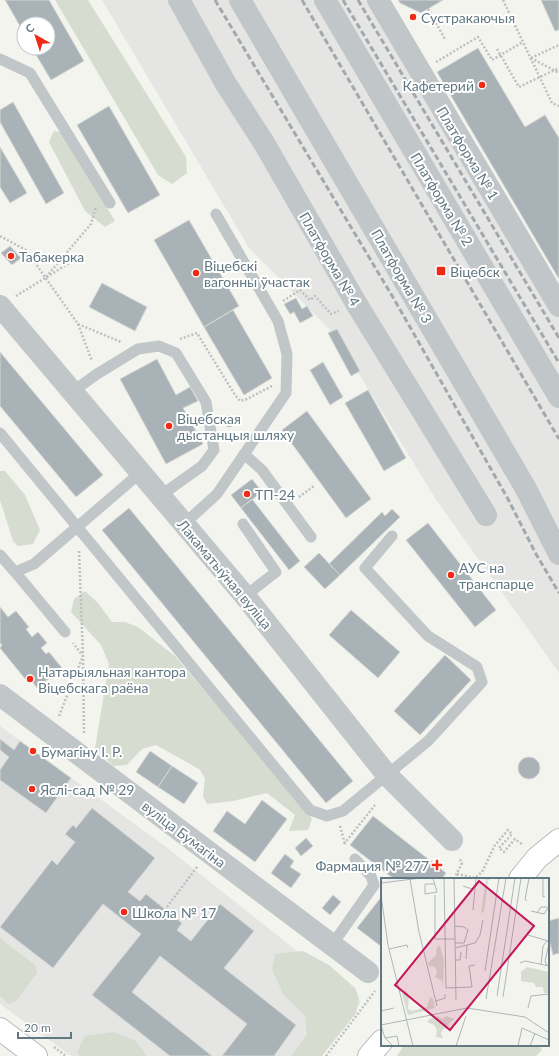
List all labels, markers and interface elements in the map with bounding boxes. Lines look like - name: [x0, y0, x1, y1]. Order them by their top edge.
- place label: Сустракаючыя: [421, 9, 515, 26]
- marker: Сустракаючыя: [408, 12, 418, 22]
- north arrow: [16, 16, 56, 56]
- text: С: [22, 20, 37, 35]
- place label: Кафетерий: [402, 77, 474, 94]
- marker: Кафетерий: [477, 80, 487, 90]
- street label: Платформа № 1: [433, 103, 503, 203]
- street label: Платформа № 2: [407, 149, 477, 249]
- street label: Платформа № 4: [296, 209, 364, 309]
- street label: Платформа № 3: [368, 226, 436, 326]
- place label: Табакерка: [19, 248, 84, 265]
- marker: Табакерка: [6, 251, 16, 261]
- place label: Віцебскі вагонны ўчастак: [204, 257, 311, 290]
- place label: Віцебск: [450, 263, 501, 280]
- marker: Віцебск: [435, 265, 447, 277]
- marker: Віцебскі вагонны ўчастак: [191, 268, 201, 278]
- place label: Віцебская дыстанцыя шляху: [177, 410, 295, 443]
- marker: Віцебская дыстанцыя шляху: [164, 421, 174, 431]
- place label: ТП-24: [255, 486, 295, 503]
- marker: ТП-24: [242, 489, 252, 499]
- street label: Лакаматыўная вуліца: [174, 515, 276, 632]
- place label: АУС на транспарце: [459, 559, 534, 592]
- marker: АУС на транспарце: [446, 570, 456, 580]
- place label: Натарыяльная кантора Віцебскага раёна: [38, 663, 186, 696]
- marker: Натарыяльная кантора Віцебскага раёна: [25, 674, 35, 684]
- place label: Бумагіну І. Р.: [41, 743, 122, 760]
- marker: Бумагіну І. Р.: [28, 746, 38, 756]
- place label: Яслі-сад № 29: [39, 781, 134, 798]
- marker: Яслі-сад № 29: [27, 784, 37, 794]
- street label: вуліца Бумагіна: [139, 797, 229, 871]
- place label: Фармация № 277: [315, 857, 429, 874]
- marker: Фармация № 277: [432, 860, 442, 870]
- inset map: [381, 878, 549, 1046]
- place label: Школа № 17: [132, 904, 216, 921]
- marker: Школа № 17: [119, 907, 129, 917]
- scale bar: [18, 1014, 71, 1040]
- text: 20 m: [24, 1020, 51, 1035]

